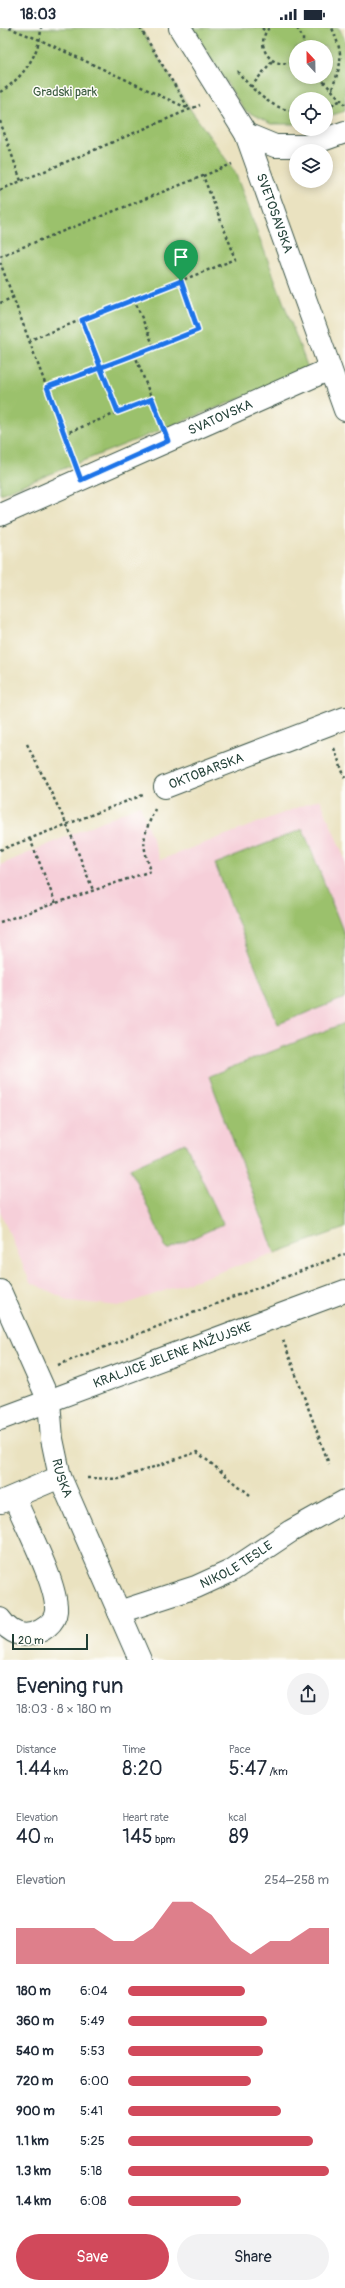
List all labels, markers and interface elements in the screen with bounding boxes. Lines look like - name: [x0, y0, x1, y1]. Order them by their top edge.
- text: 18:03: [20, 5, 56, 24]
- north arrow: [289, 40, 333, 84]
- map controls: [289, 40, 333, 188]
- park label: Gradski park: [33, 84, 98, 100]
- button: locate: [289, 92, 333, 136]
- button: layers: [289, 144, 333, 188]
- street label: SVETOSAVSKA: [253, 171, 296, 256]
- pin: [164, 240, 198, 281]
- icon: arrive: [170, 246, 192, 268]
- street label: SVATOVSKA: [186, 396, 256, 439]
- street label: OKTOBARSKA: [166, 749, 246, 793]
- street label: KRALJICE JELENE ANŽUJSKE: [91, 1318, 254, 1392]
- street label: RUSKA: [48, 1457, 76, 1501]
- street label: NIKOLE TESLE: [198, 1537, 276, 1592]
- scale bar: [12, 1632, 88, 1651]
- text: 20 m: [18, 1634, 44, 1647]
- text: Evening run: [16, 1672, 124, 1700]
- button: share: [287, 1673, 329, 1715]
- text: 18:03 · 8 × 180 m: [16, 1701, 111, 1717]
- text: Distance: [16, 1743, 56, 1756]
- text: Time: [122, 1743, 145, 1756]
- text: Pace: [229, 1743, 250, 1756]
- text: 1.44: [16, 1756, 51, 1781]
- text: 8:20: [122, 1756, 163, 1781]
- text: 5:47: [229, 1756, 267, 1781]
- text: km: [51, 1765, 68, 1778]
- text: /km: [267, 1765, 288, 1778]
- text: Elevation: [16, 1811, 58, 1824]
- text: Heart rate: [122, 1811, 169, 1824]
- text: kcal: [229, 1811, 247, 1824]
- text: 40: [16, 1824, 41, 1849]
- text: 145: [122, 1824, 153, 1849]
- text: 89: [229, 1824, 249, 1849]
- text: m: [41, 1833, 53, 1846]
- text: bpm: [153, 1833, 175, 1846]
- text: Elevation: [16, 1872, 66, 1888]
- text: 254–258 m: [264, 1872, 329, 1888]
- text: 180 m: [16, 1983, 51, 1999]
- text: 6:04: [80, 1983, 107, 1999]
- text: 360 m: [16, 2013, 54, 2029]
- text: 5:49: [80, 2013, 105, 2029]
- text: 540 m: [16, 2043, 54, 2059]
- text: 5:53: [80, 2043, 105, 2059]
- text: 720 m: [16, 2073, 53, 2089]
- text: 6:00: [80, 2073, 109, 2089]
- text: 900 m: [16, 2103, 55, 2119]
- text: 5:41: [80, 2103, 103, 2119]
- text: 1.1 km: [16, 2133, 49, 2149]
- text: 5:25: [80, 2133, 105, 2149]
- text: 1.3 km: [16, 2163, 51, 2179]
- text: 5:18: [80, 2163, 102, 2179]
- text: 1.4 km: [16, 2193, 51, 2209]
- text: 6:08: [80, 2193, 106, 2209]
- button: Save: [16, 2234, 169, 2280]
- button: Share: [177, 2234, 329, 2280]

